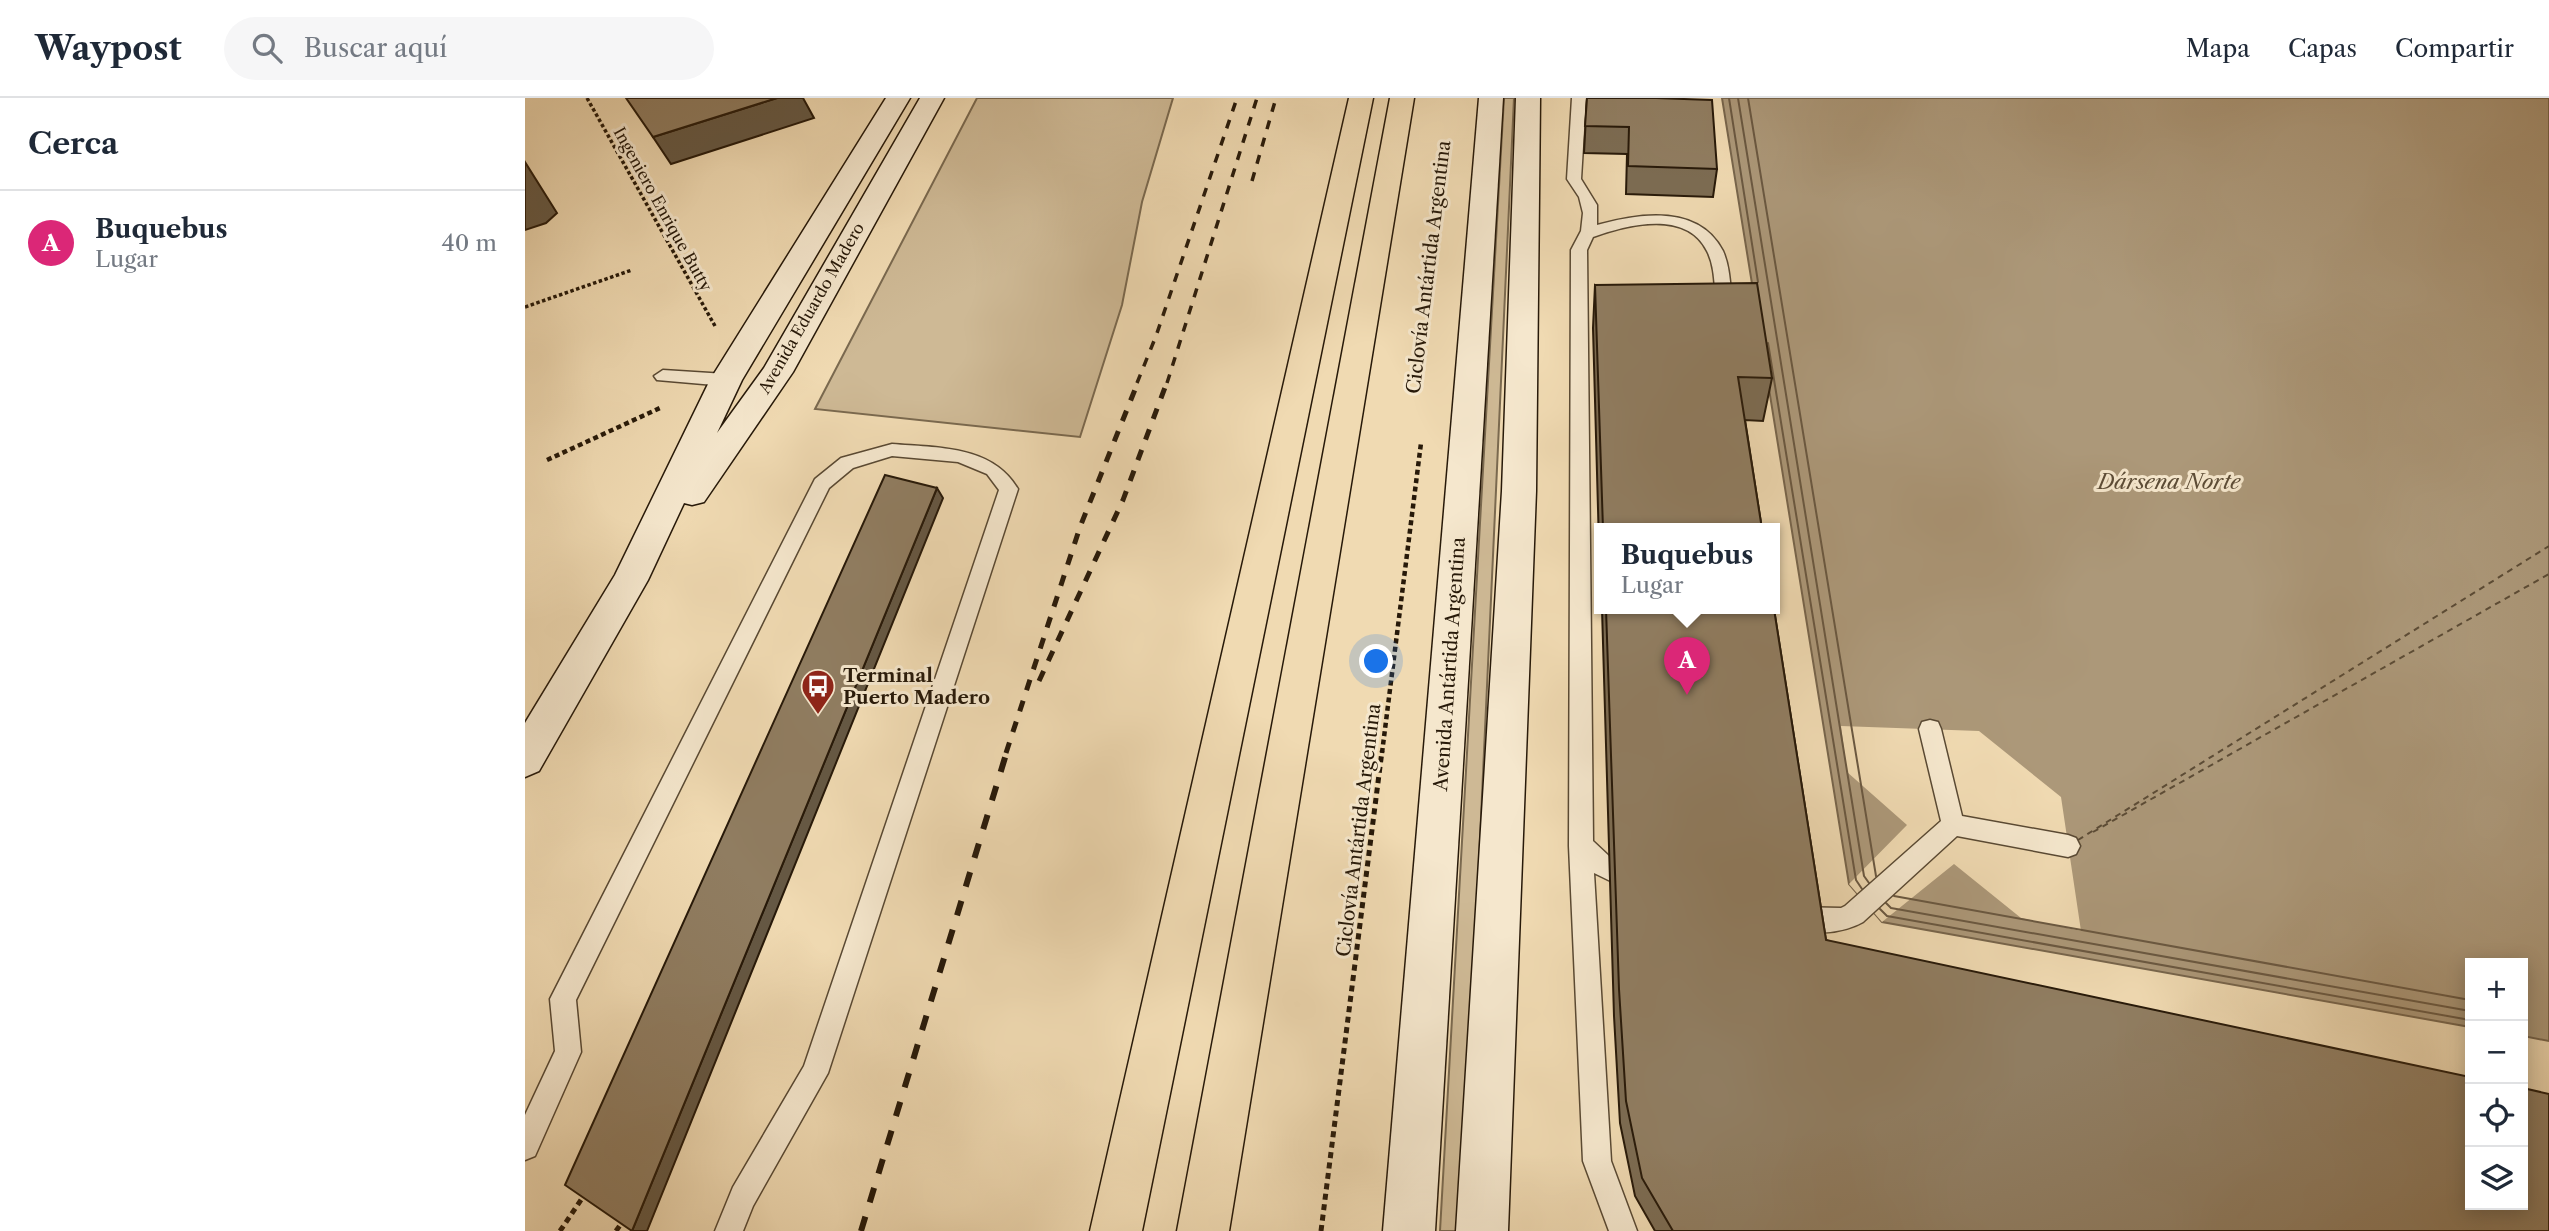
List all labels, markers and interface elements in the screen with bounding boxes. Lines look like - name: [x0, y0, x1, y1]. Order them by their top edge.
- search box: [224, 17, 714, 80]
- text: Waypost: [35, 28, 182, 69]
- icon: search: [248, 29, 286, 67]
- text: Buscar aquí: [304, 32, 447, 64]
- text: Mapa: [2186, 34, 2250, 63]
- text: Capas: [2288, 34, 2357, 63]
- text: Compartir: [2395, 34, 2514, 63]
- street label: Ingeniero Enrique Butty: [610, 123, 717, 295]
- text: Cerca: [28, 125, 118, 162]
- street label: Ciclovía Antártida Argentina: [1402, 139, 1455, 395]
- text: Buquebus: [95, 213, 228, 245]
- street label: Avenida Eduardo Madero: [753, 219, 868, 398]
- text: A: [42, 229, 60, 257]
- text: 40 m: [442, 229, 497, 257]
- text: Lugar: [95, 245, 158, 273]
- water label: Dársena Norte: [2096, 469, 2241, 494]
- popup: [1594, 523, 1780, 614]
- street label: Avenida Antártida Argentina: [1429, 536, 1470, 793]
- text: Buquebus: [1621, 539, 1753, 571]
- text: Lugar: [1621, 571, 1684, 599]
- pin: A: [1664, 637, 1710, 695]
- your location: [1359, 644, 1393, 678]
- place label: Terminal Puerto Madero: [843, 664, 990, 709]
- bus stop icon: Terminal Puerto Madero: [799, 667, 837, 716]
- street label: Ciclovía Antártida Argentina: [1332, 702, 1385, 958]
- map controls: [2465, 958, 2528, 1210]
- button: +: [2465, 958, 2528, 1021]
- button: −: [2465, 1021, 2528, 1084]
- button: locate: [2465, 1084, 2528, 1147]
- button: layers: [2465, 1147, 2528, 1210]

